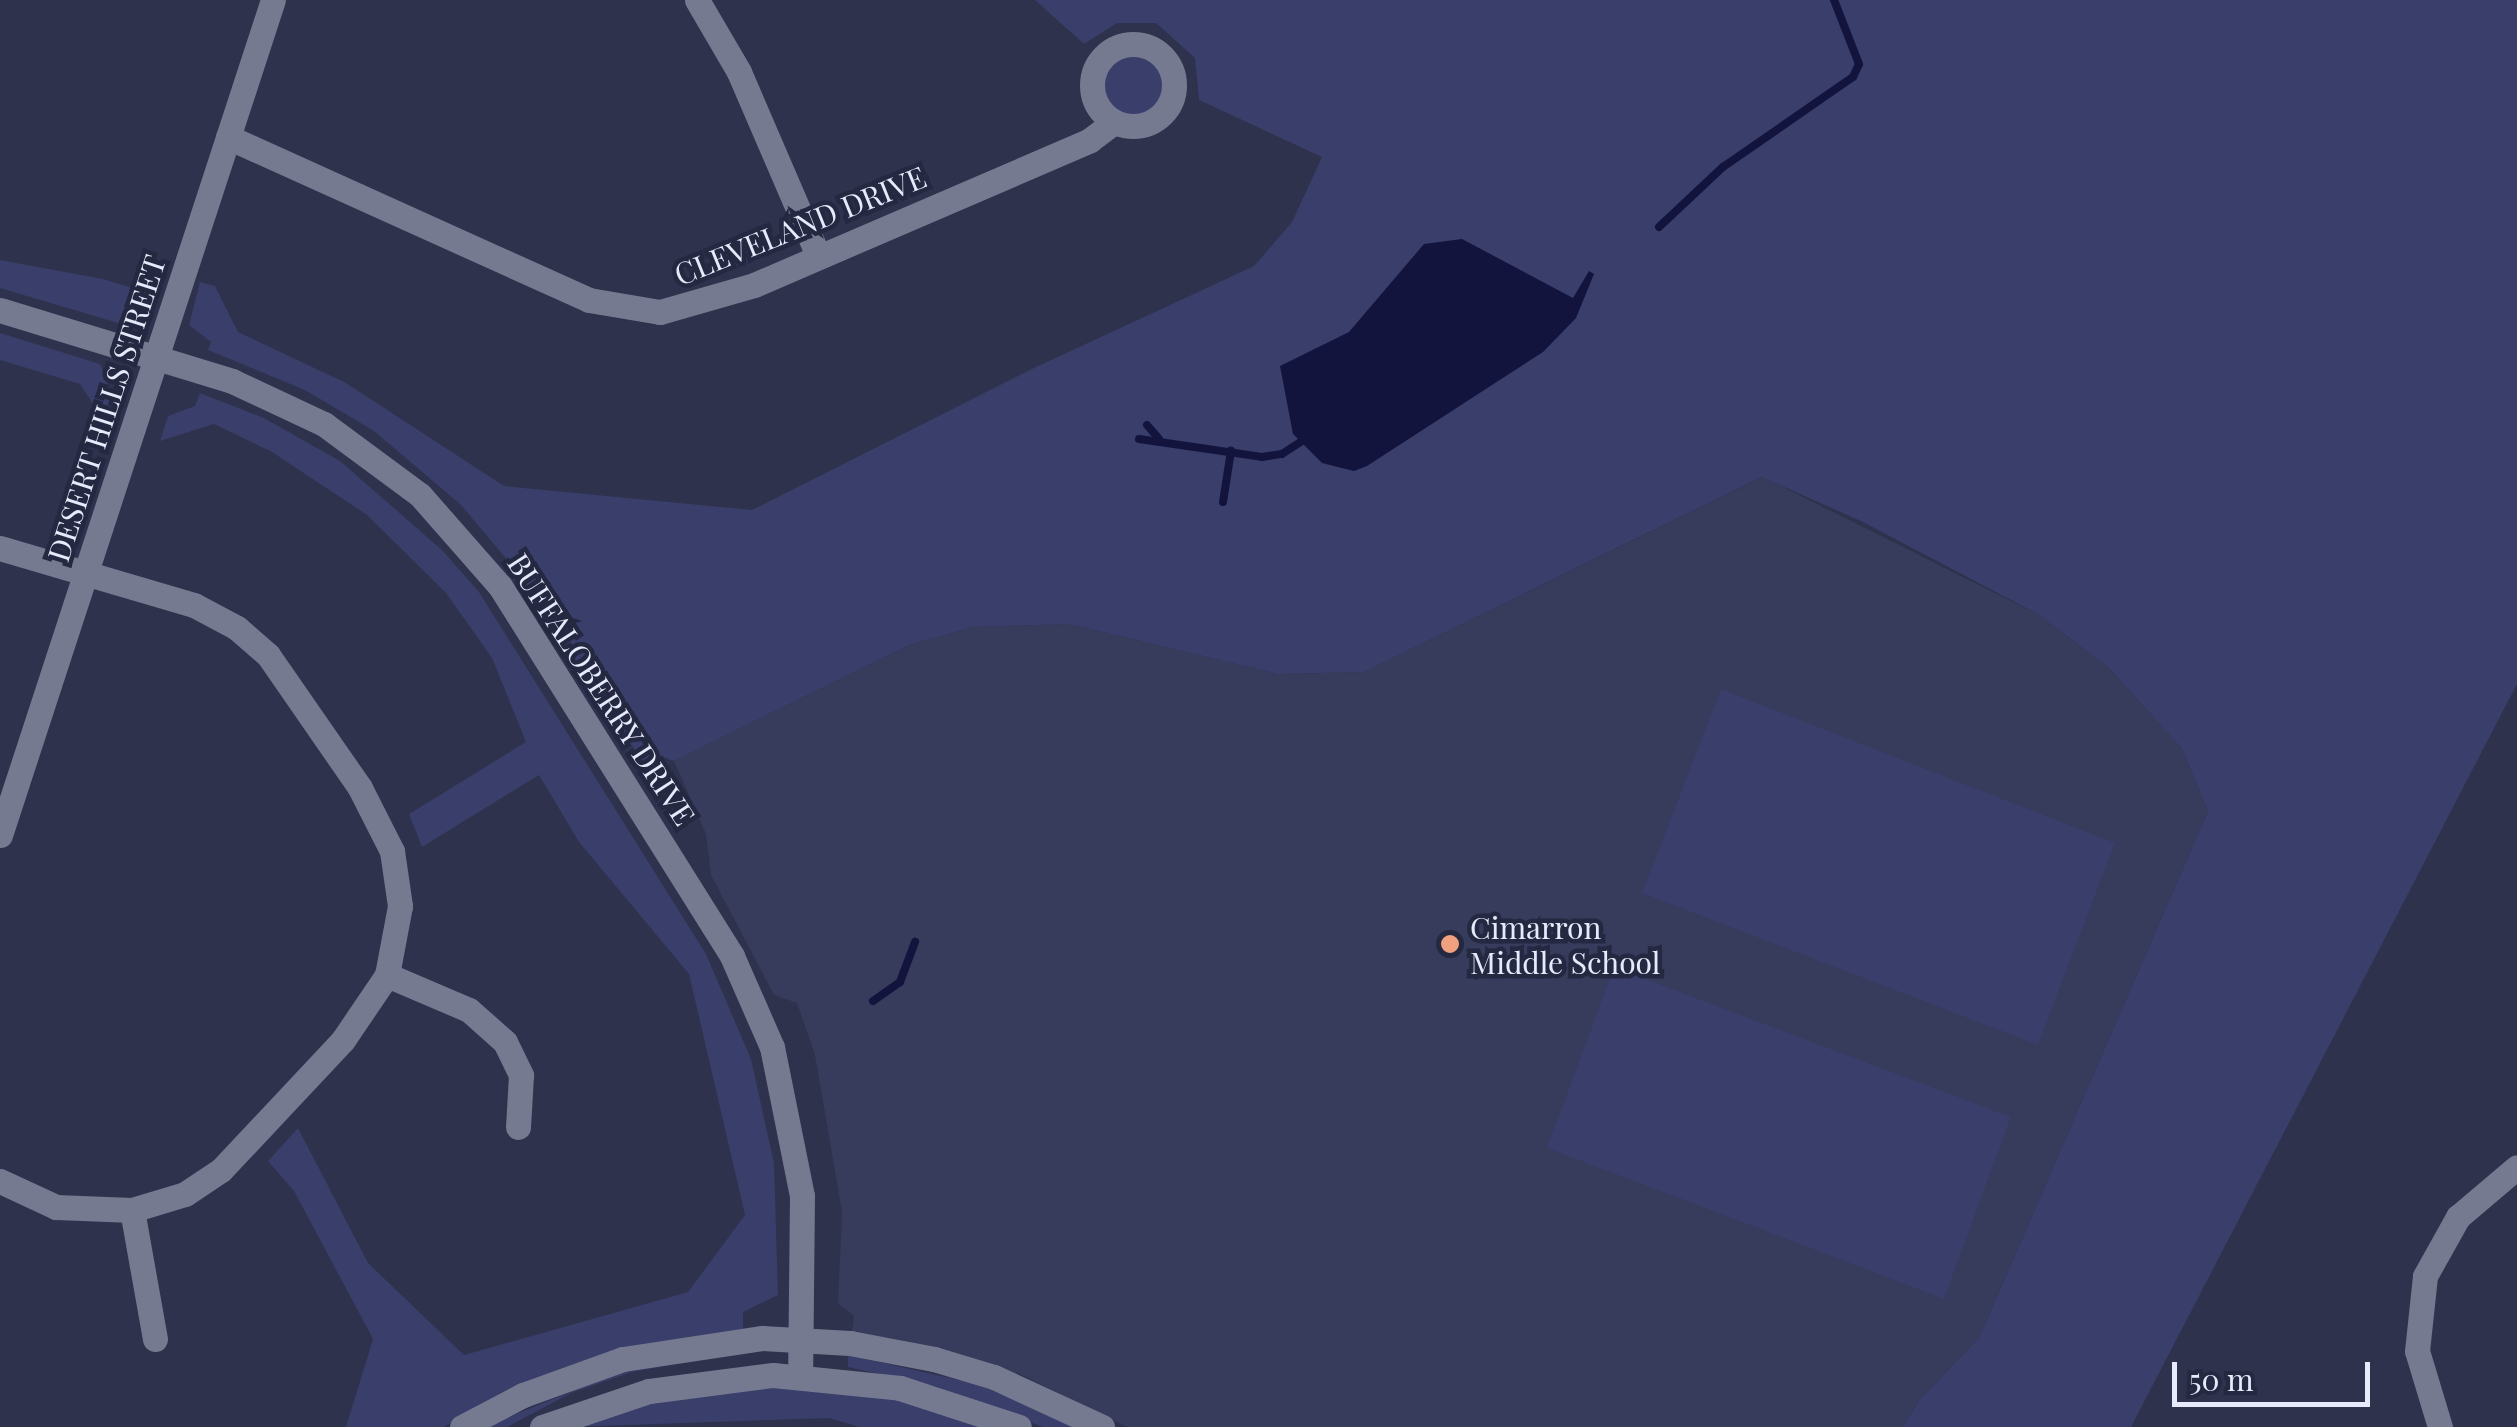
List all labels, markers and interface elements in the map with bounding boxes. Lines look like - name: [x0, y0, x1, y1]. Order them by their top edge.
- street label: CLEVELAND DRIVE: [669, 158, 931, 292]
- street label: DESERT HILLS STREET: [39, 250, 173, 566]
- street label: BUFFALOBERRY DRIVE: [500, 546, 704, 832]
- place label: Cimarron Middle School: [1470, 909, 1660, 980]
- marker: Cimarron Middle School: [1439, 933, 1461, 955]
- scale bar: [2177, 1342, 2374, 1404]
- text: 50 m: [2189, 1359, 2254, 1399]

